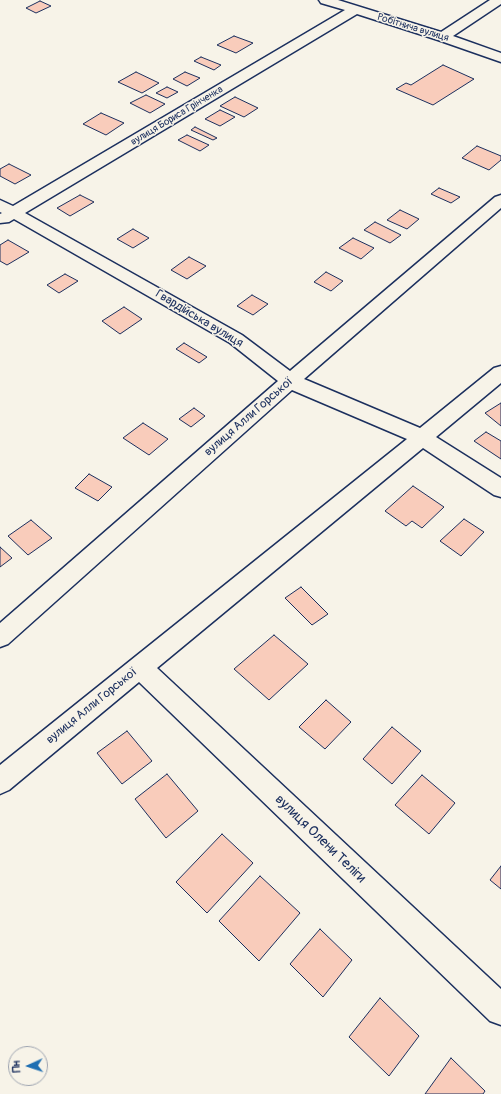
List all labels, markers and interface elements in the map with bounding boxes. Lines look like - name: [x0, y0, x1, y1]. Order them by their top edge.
- street label: Робітнича вулиця: [376, 11, 450, 45]
- street label: вулиця Бориса Грінченка: [129, 84, 225, 148]
- street label: Гвардійська вулиця: [153, 287, 245, 351]
- street label: вулиця Алли Горської: [202, 375, 296, 459]
- street label: вулиця Алли Горської: [44, 665, 140, 747]
- street label: вулиця Олени Теліги: [271, 791, 369, 887]
- north arrow: [8, 1046, 48, 1086]
- text: Пн: [10, 1060, 23, 1073]

